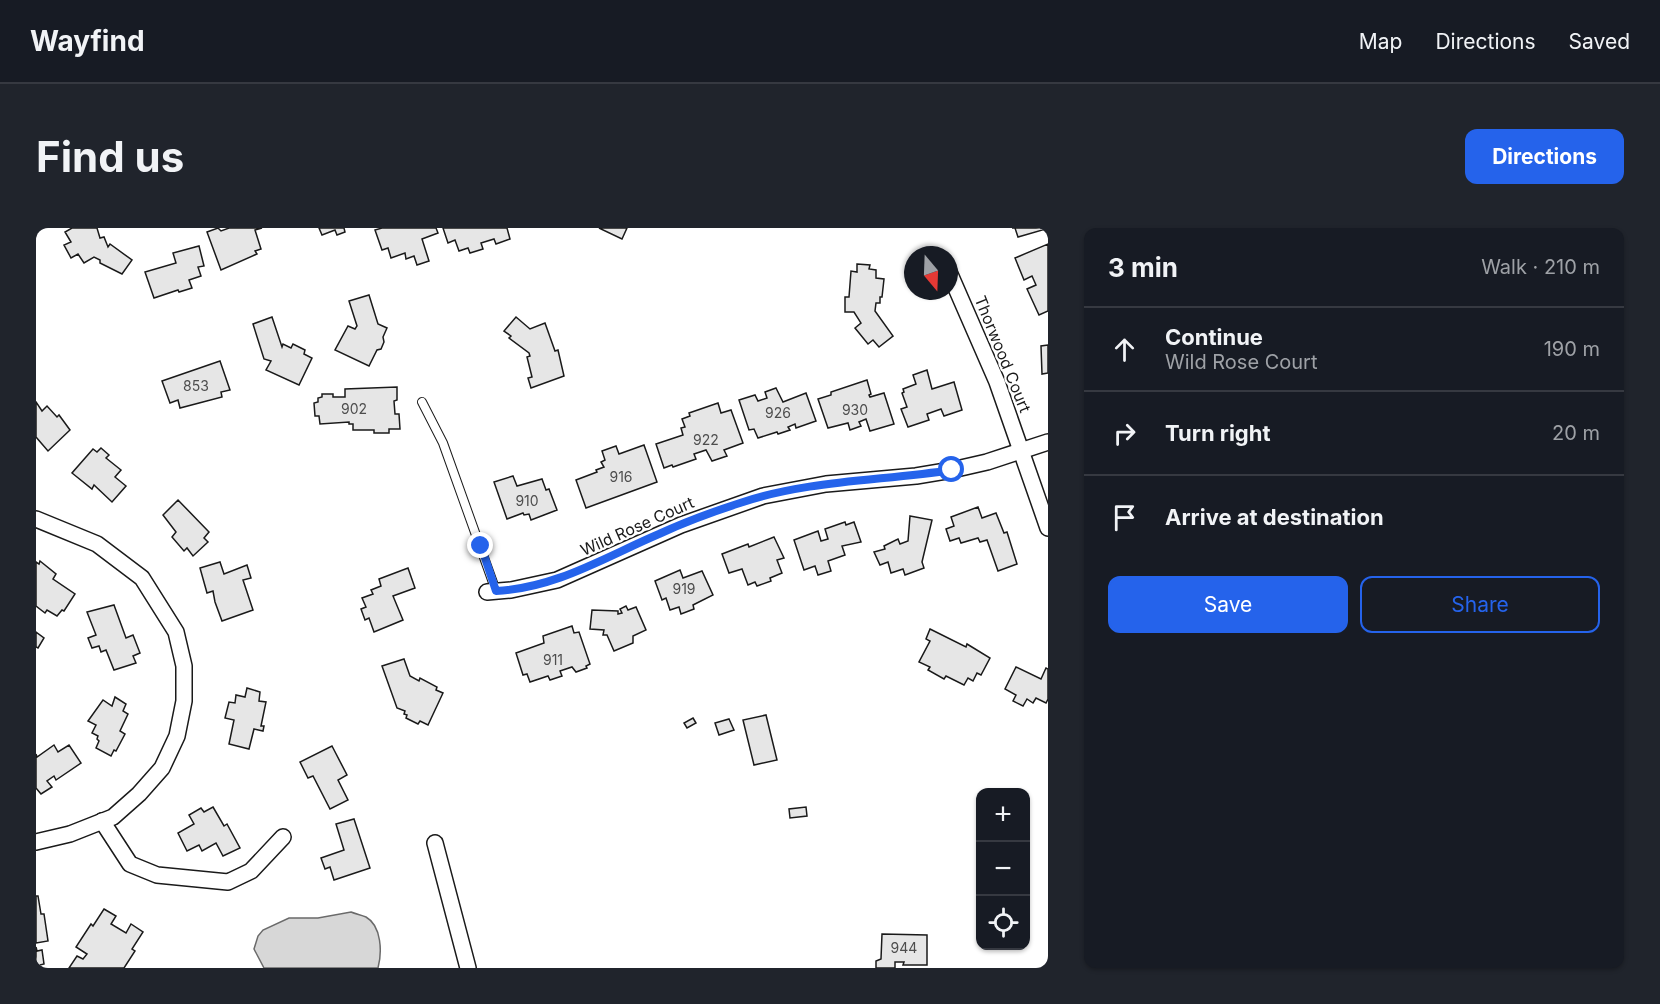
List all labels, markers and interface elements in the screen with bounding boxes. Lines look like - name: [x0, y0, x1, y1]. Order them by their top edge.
- text: Wayfind: [30, 24, 145, 58]
- text: Map: [1359, 29, 1402, 54]
- text: Directions: [1435, 29, 1536, 54]
- text: Saved: [1569, 29, 1630, 54]
- button: Directions: [1465, 129, 1624, 184]
- text: Find us: [36, 131, 184, 182]
- north arrow: [904, 246, 958, 300]
- text: 3 min: [1108, 252, 1178, 283]
- text: Walk · 210 m: [1481, 255, 1600, 279]
- street label: Thorwood Court: [970, 293, 1036, 415]
- text: Continue: [1165, 324, 1263, 350]
- icon: ahead: [1108, 333, 1141, 366]
- text: 190 m: [1544, 337, 1600, 361]
- text: Wild Rose Court: [1165, 350, 1318, 374]
- house number: 853: [183, 377, 209, 394]
- house number: 902: [341, 400, 367, 417]
- house number: 930: [842, 401, 868, 418]
- house number: 926: [765, 404, 791, 421]
- icon: right: [1108, 417, 1141, 450]
- text: Turn right: [1165, 420, 1271, 446]
- text: 20 m: [1552, 421, 1600, 445]
- house number: 922: [693, 431, 719, 448]
- route start: [938, 456, 964, 482]
- house number: 916: [609, 468, 633, 485]
- house number: 910: [515, 492, 539, 509]
- street label: Wild Rose Court: [577, 492, 697, 560]
- icon: arrive: [1108, 501, 1141, 534]
- text: Arrive at destination: [1165, 504, 1384, 530]
- route end: [467, 532, 493, 558]
- button: Save: [1108, 576, 1348, 633]
- button: Share: [1360, 576, 1600, 633]
- house number: 919: [672, 580, 696, 597]
- house number: 911: [543, 651, 563, 668]
- map controls: [976, 788, 1030, 950]
- button: +: [976, 788, 1030, 842]
- button: −: [976, 842, 1030, 896]
- button: locate: [976, 896, 1030, 950]
- house number: 944: [891, 939, 917, 956]

